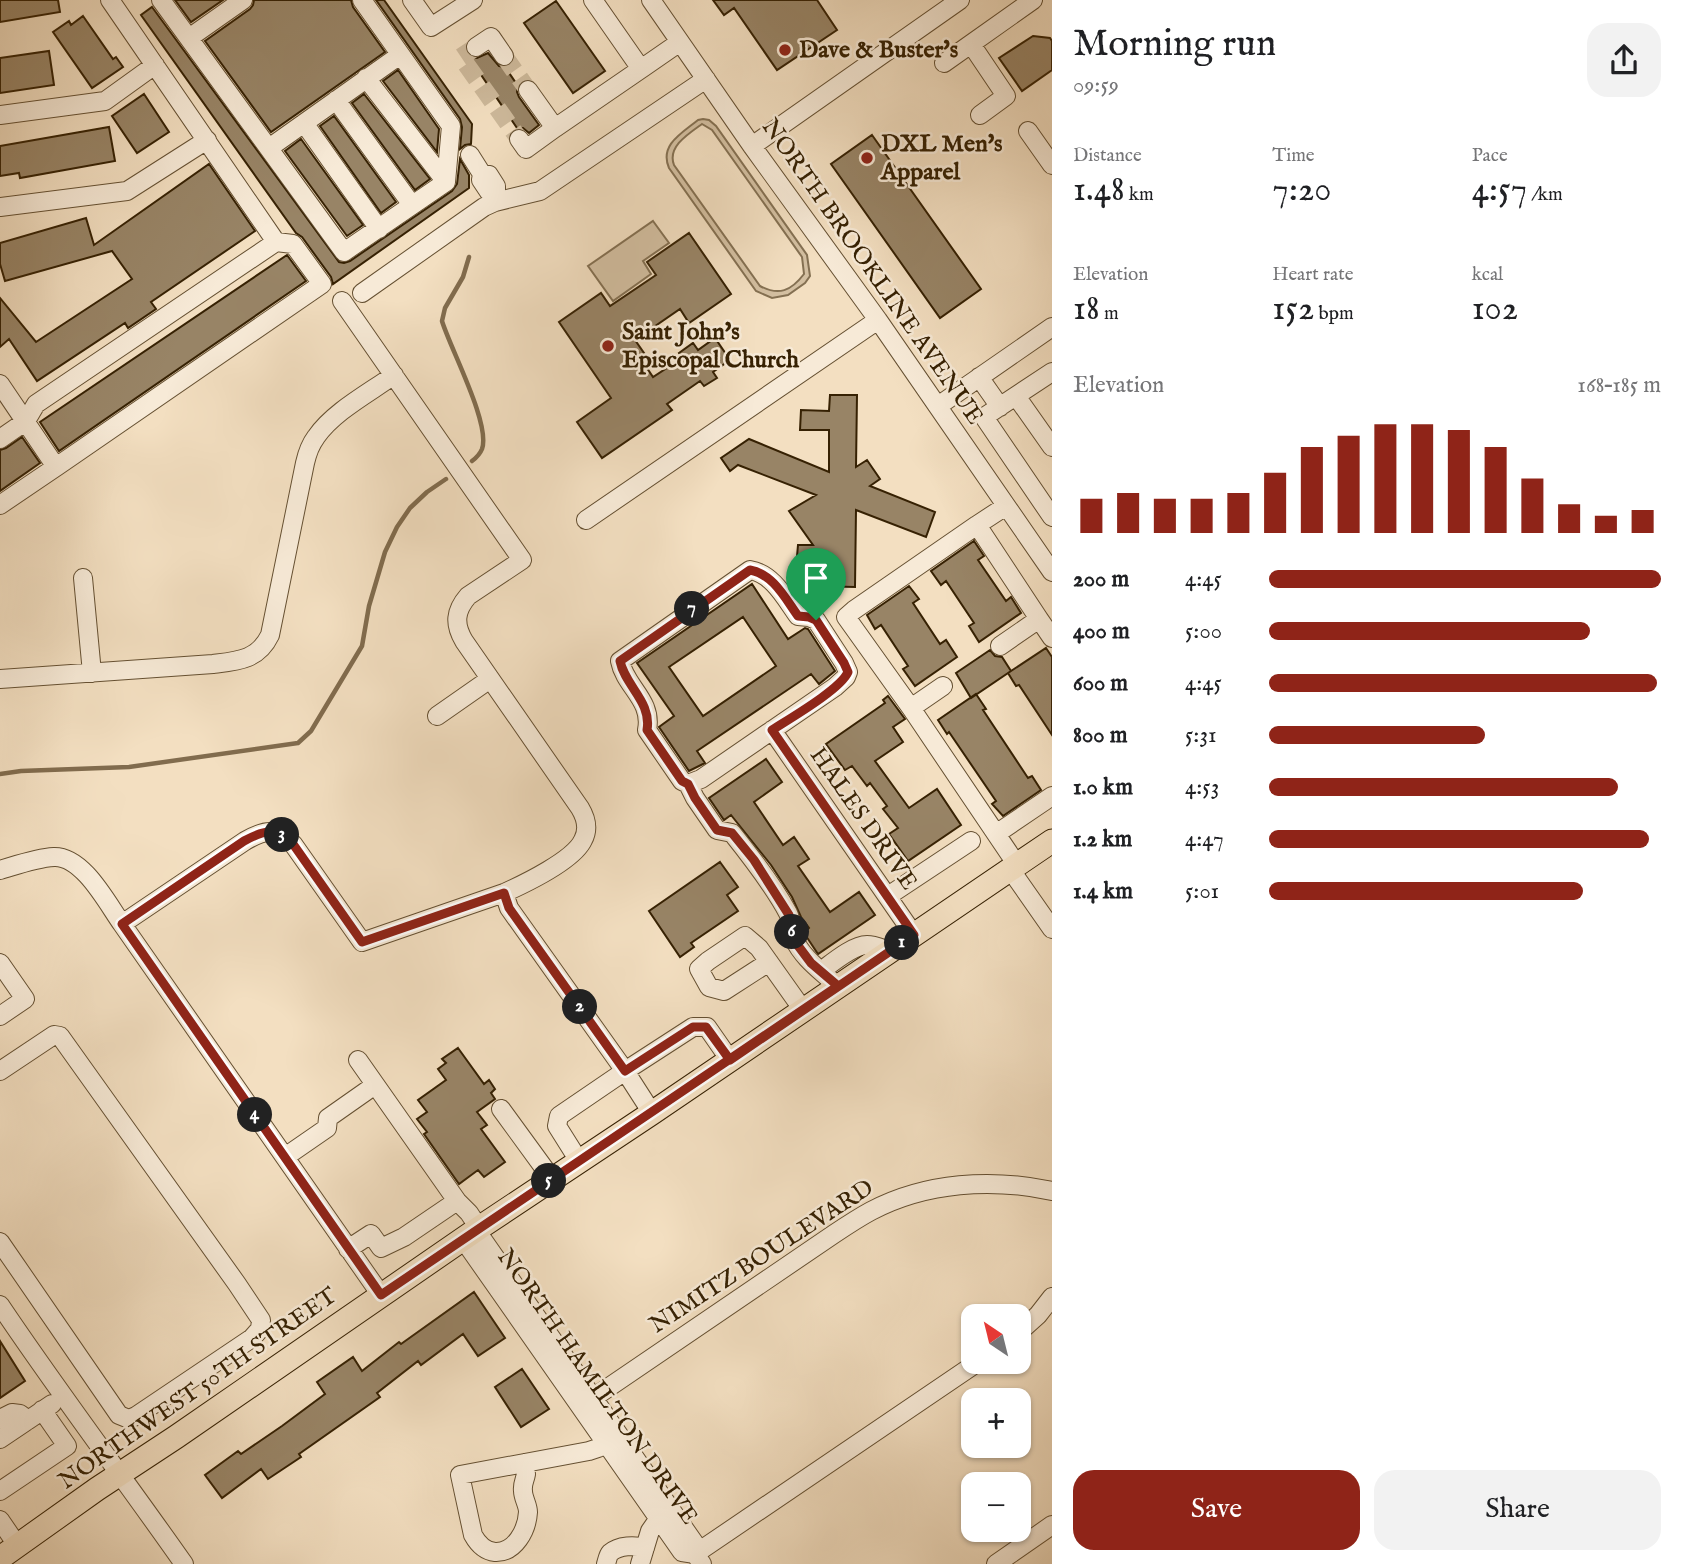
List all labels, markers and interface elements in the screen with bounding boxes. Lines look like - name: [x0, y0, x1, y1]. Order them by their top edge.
- text: Morning run: [1073, 21, 1276, 69]
- button: share: [1587, 23, 1661, 97]
- place label: Dave & Buster's: [799, 35, 959, 66]
- marker: Dave & Buster's: [777, 42, 793, 58]
- text: 09:59: [1073, 71, 1119, 100]
- street label: NORTH BROOKLINE AVENUE: [754, 113, 990, 431]
- place label: DXL Men's Apparel: [880, 129, 1003, 188]
- text: Distance: [1073, 144, 1142, 168]
- text: Time: [1272, 144, 1315, 168]
- text: Pace: [1472, 144, 1508, 168]
- marker: DXL Men's Apparel: [859, 150, 875, 166]
- text: 1.48: [1073, 168, 1125, 213]
- text: 7:20: [1272, 168, 1332, 213]
- text: 4:57: [1472, 168, 1527, 213]
- text: km: [1125, 183, 1154, 207]
- text: /km: [1527, 183, 1563, 207]
- text: Elevation: [1073, 263, 1148, 287]
- text: Heart rate: [1272, 263, 1353, 287]
- text: kcal: [1472, 263, 1503, 287]
- text: 18: [1073, 287, 1100, 332]
- text: 152: [1272, 287, 1314, 332]
- text: 102: [1472, 287, 1518, 332]
- text: m: [1100, 302, 1119, 326]
- text: bpm: [1314, 302, 1354, 326]
- place label: Saint John's Episcopal Church: [622, 317, 799, 376]
- marker: Saint John's Episcopal Church: [600, 338, 616, 354]
- text: Elevation: [1073, 371, 1164, 400]
- text: 168–185 m: [1577, 371, 1661, 400]
- pin: [786, 548, 846, 620]
- icon: arrive: [797, 559, 835, 597]
- text: 200 m: [1073, 565, 1129, 594]
- text: 4:45: [1185, 565, 1222, 594]
- pin: 7: [674, 592, 710, 626]
- text: 7: [687, 596, 696, 620]
- text: 400 m: [1073, 617, 1130, 646]
- text: 5:00: [1185, 617, 1222, 646]
- text: 600 m: [1073, 669, 1128, 698]
- text: 4:45: [1185, 669, 1222, 698]
- text: 800 m: [1073, 721, 1127, 750]
- text: 5:31: [1185, 721, 1217, 750]
- street label: HALES DRIVE: [802, 741, 924, 897]
- text: 1.0 km: [1073, 773, 1133, 802]
- text: 4:53: [1185, 773, 1219, 802]
- pin: 3: [264, 818, 300, 852]
- text: 3: [278, 822, 285, 846]
- text: 1.2 km: [1073, 825, 1132, 854]
- text: 4:47: [1185, 825, 1224, 854]
- text: 1.4 km: [1073, 877, 1133, 906]
- text: 5:01: [1185, 877, 1219, 906]
- pin: 6: [774, 914, 810, 950]
- text: 6: [787, 919, 796, 943]
- pin: 1: [884, 926, 920, 960]
- text: 1: [898, 930, 905, 954]
- pin: 2: [562, 990, 598, 1024]
- text: 2: [575, 994, 584, 1018]
- pin: 4: [238, 1098, 272, 1132]
- text: 4: [250, 1102, 259, 1126]
- pin: 5: [532, 1164, 566, 1198]
- text: 5: [545, 1168, 552, 1192]
- street label: NIMITZ BOULEVARD: [644, 1173, 880, 1341]
- street label: NORTH HAMILTON DRIVE: [490, 1243, 704, 1531]
- street label: NORTHWEST 50TH STREET: [53, 1281, 344, 1497]
- north arrow: [961, 1304, 1031, 1374]
- map controls: [961, 1304, 1031, 1542]
- button: +: [961, 1388, 1031, 1458]
- button: Save: [1073, 1470, 1360, 1550]
- button: Share: [1374, 1470, 1661, 1550]
- button: −: [961, 1472, 1031, 1542]

